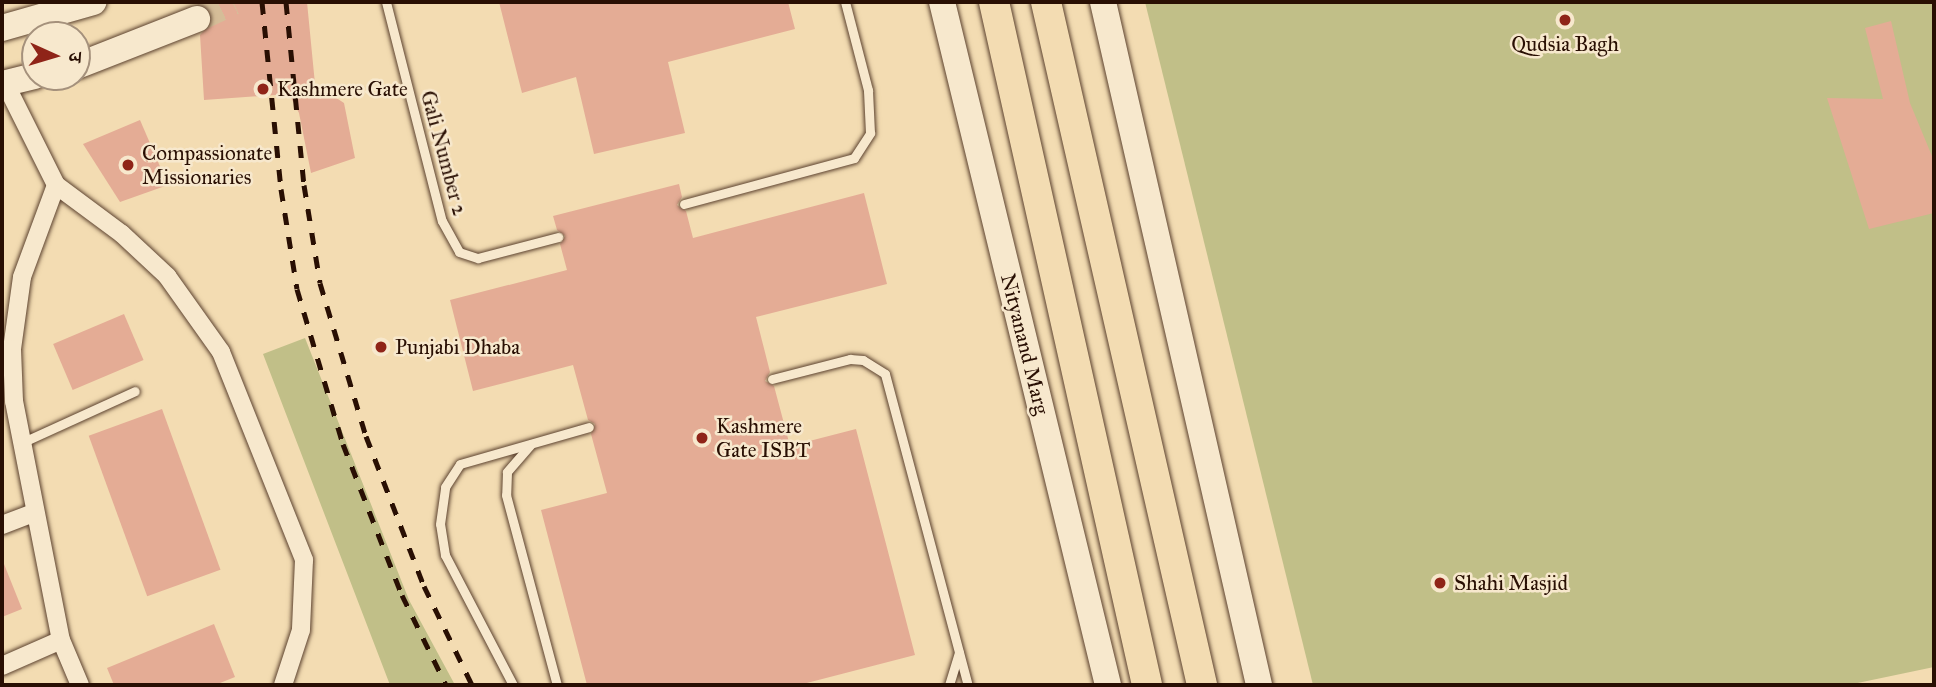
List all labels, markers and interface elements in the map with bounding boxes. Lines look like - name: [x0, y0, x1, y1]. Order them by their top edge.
- marker: Qudsia Bagh: [1557, 12, 1573, 28]
- north arrow: [21, 21, 91, 91]
- place label: Qudsia Bagh: [1511, 31, 1619, 57]
- text: उ: [64, 52, 87, 63]
- place label: Kashmere Gate: [277, 76, 408, 102]
- marker: Kashmere Gate: [255, 81, 271, 97]
- street label: Gali Number 2: [415, 88, 473, 218]
- place label: Compassionate Missionaries: [142, 140, 272, 190]
- marker: Compassionate Missionaries: [120, 157, 136, 173]
- street label: Nityanand Marg: [995, 271, 1055, 417]
- place label: Punjabi Dhaba: [395, 334, 520, 360]
- marker: Punjabi Dhaba: [373, 339, 389, 355]
- place label: Kashmere Gate ISBT: [716, 413, 810, 463]
- marker: Kashmere Gate ISBT: [694, 430, 710, 446]
- place label: Shahi Masjid: [1454, 570, 1568, 596]
- marker: Shahi Masjid: [1432, 575, 1448, 591]

